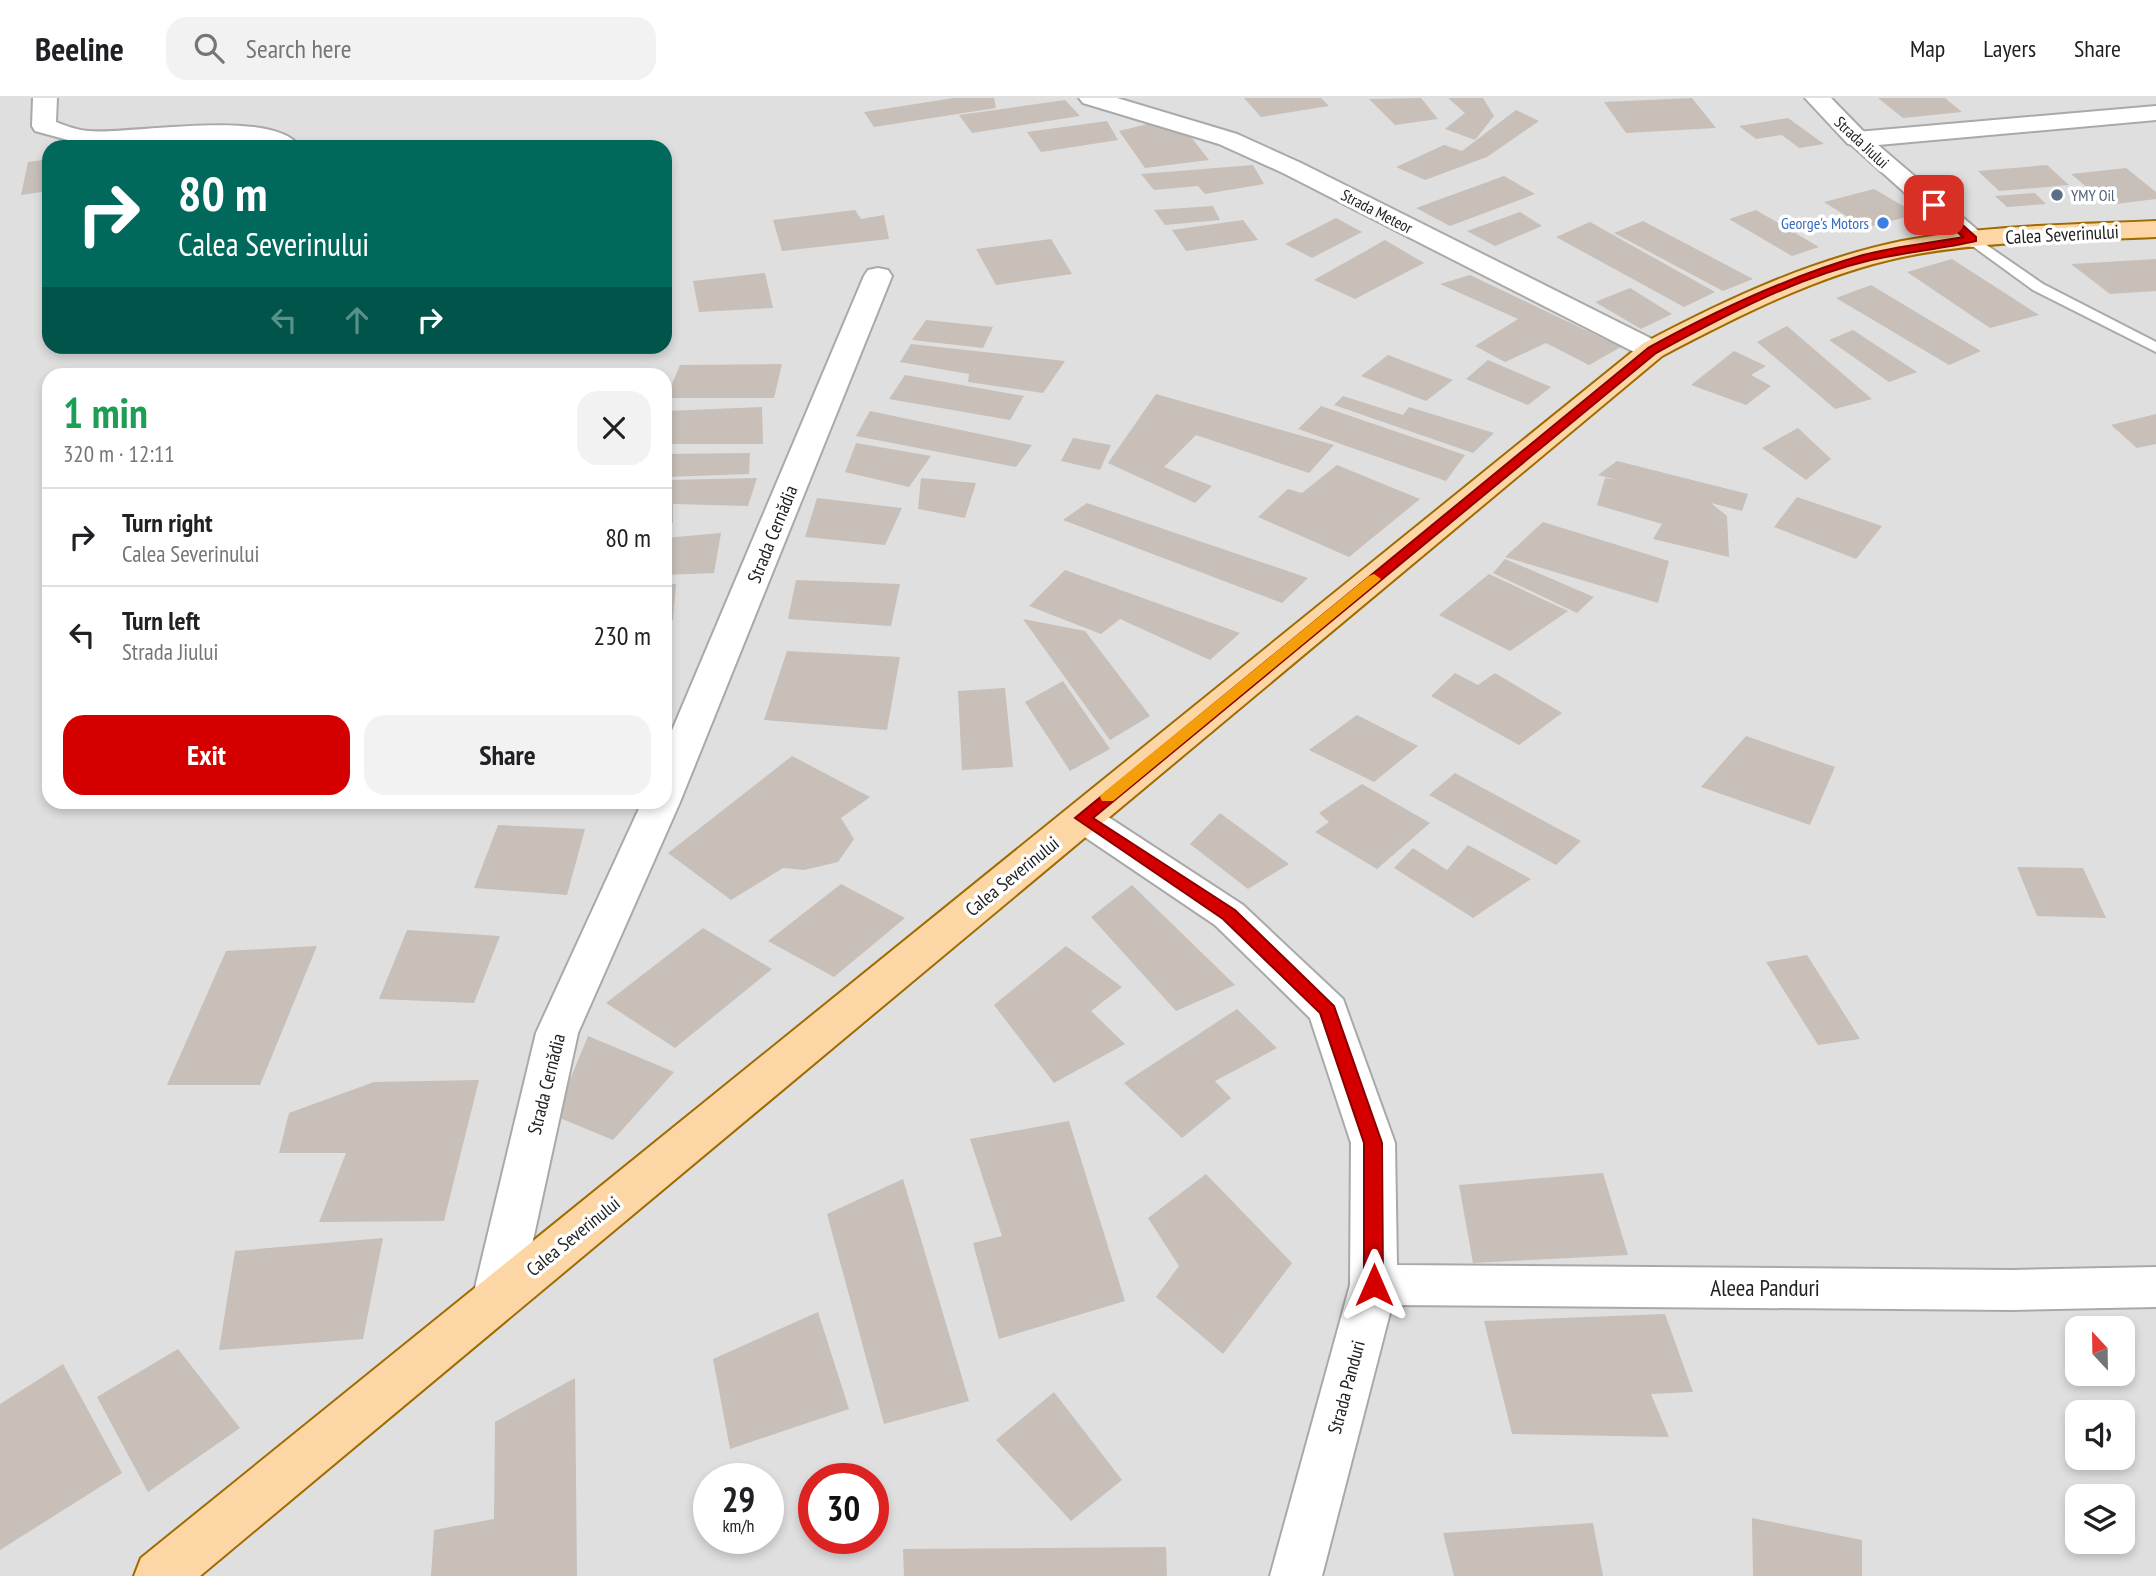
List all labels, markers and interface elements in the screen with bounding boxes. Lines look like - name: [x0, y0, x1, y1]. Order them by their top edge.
- search box: [166, 17, 656, 80]
- text: Beeline: [35, 27, 124, 70]
- icon: search: [190, 29, 228, 67]
- text: Search here: [246, 32, 351, 65]
- text: Map: [1910, 33, 1945, 64]
- text: Layers: [1983, 33, 2036, 64]
- text: Share: [2074, 33, 2121, 64]
- street label: Strada Jiului: [1831, 112, 1893, 172]
- text: 80 m: [178, 161, 267, 225]
- icon: right: [63, 168, 154, 259]
- pin: [1904, 175, 1964, 235]
- street label: Strada Meteor: [1338, 184, 1417, 238]
- place label: YMY Oil: [2071, 185, 2115, 205]
- icon: arrive: [1915, 186, 1953, 224]
- marker: YMY Oil: [2049, 187, 2065, 203]
- place label: George's Motors: [1781, 213, 1869, 233]
- marker: George's Motors: [1875, 215, 1891, 231]
- street label: Calea Severinului: [2005, 219, 2119, 249]
- text: Calea Severinului: [178, 223, 369, 265]
- icon: left: [265, 301, 303, 339]
- icon: ahead: [338, 301, 376, 339]
- icon: right: [411, 301, 449, 339]
- text: 1 min: [63, 385, 148, 440]
- button: close: [577, 391, 651, 465]
- text: 320 m · 12:11: [63, 439, 175, 468]
- street label: Strada Cernădia: [742, 482, 802, 586]
- text: Turn right: [122, 506, 213, 539]
- icon: right: [63, 518, 101, 556]
- text: 80 m: [605, 521, 651, 554]
- text: Calea Severinului: [122, 539, 259, 568]
- text: Turn left: [122, 604, 200, 637]
- icon: left: [63, 616, 101, 654]
- text: 230 m: [593, 619, 651, 652]
- text: Strada Jiului: [122, 637, 219, 666]
- button: Exit: [63, 715, 350, 795]
- button: Share: [364, 715, 651, 795]
- street label: Calea Severinului: [960, 831, 1064, 921]
- street label: Strada Cernădia: [522, 1031, 570, 1137]
- street label: Calea Severinului: [521, 1191, 625, 1281]
- position arrow: [1337, 1248, 1411, 1322]
- street label: Aleea Panduri: [1710, 1273, 1820, 1302]
- north arrow: [2065, 1316, 2135, 1386]
- map controls: [2065, 1316, 2135, 1554]
- street label: Strada Panduri: [1322, 1338, 1370, 1436]
- button: sound: [2065, 1400, 2135, 1470]
- speed limit sign: 30: [798, 1463, 889, 1554]
- text: 29: [722, 1476, 755, 1522]
- button: layers: [2065, 1484, 2135, 1554]
- text: km/h: [723, 1514, 754, 1537]

